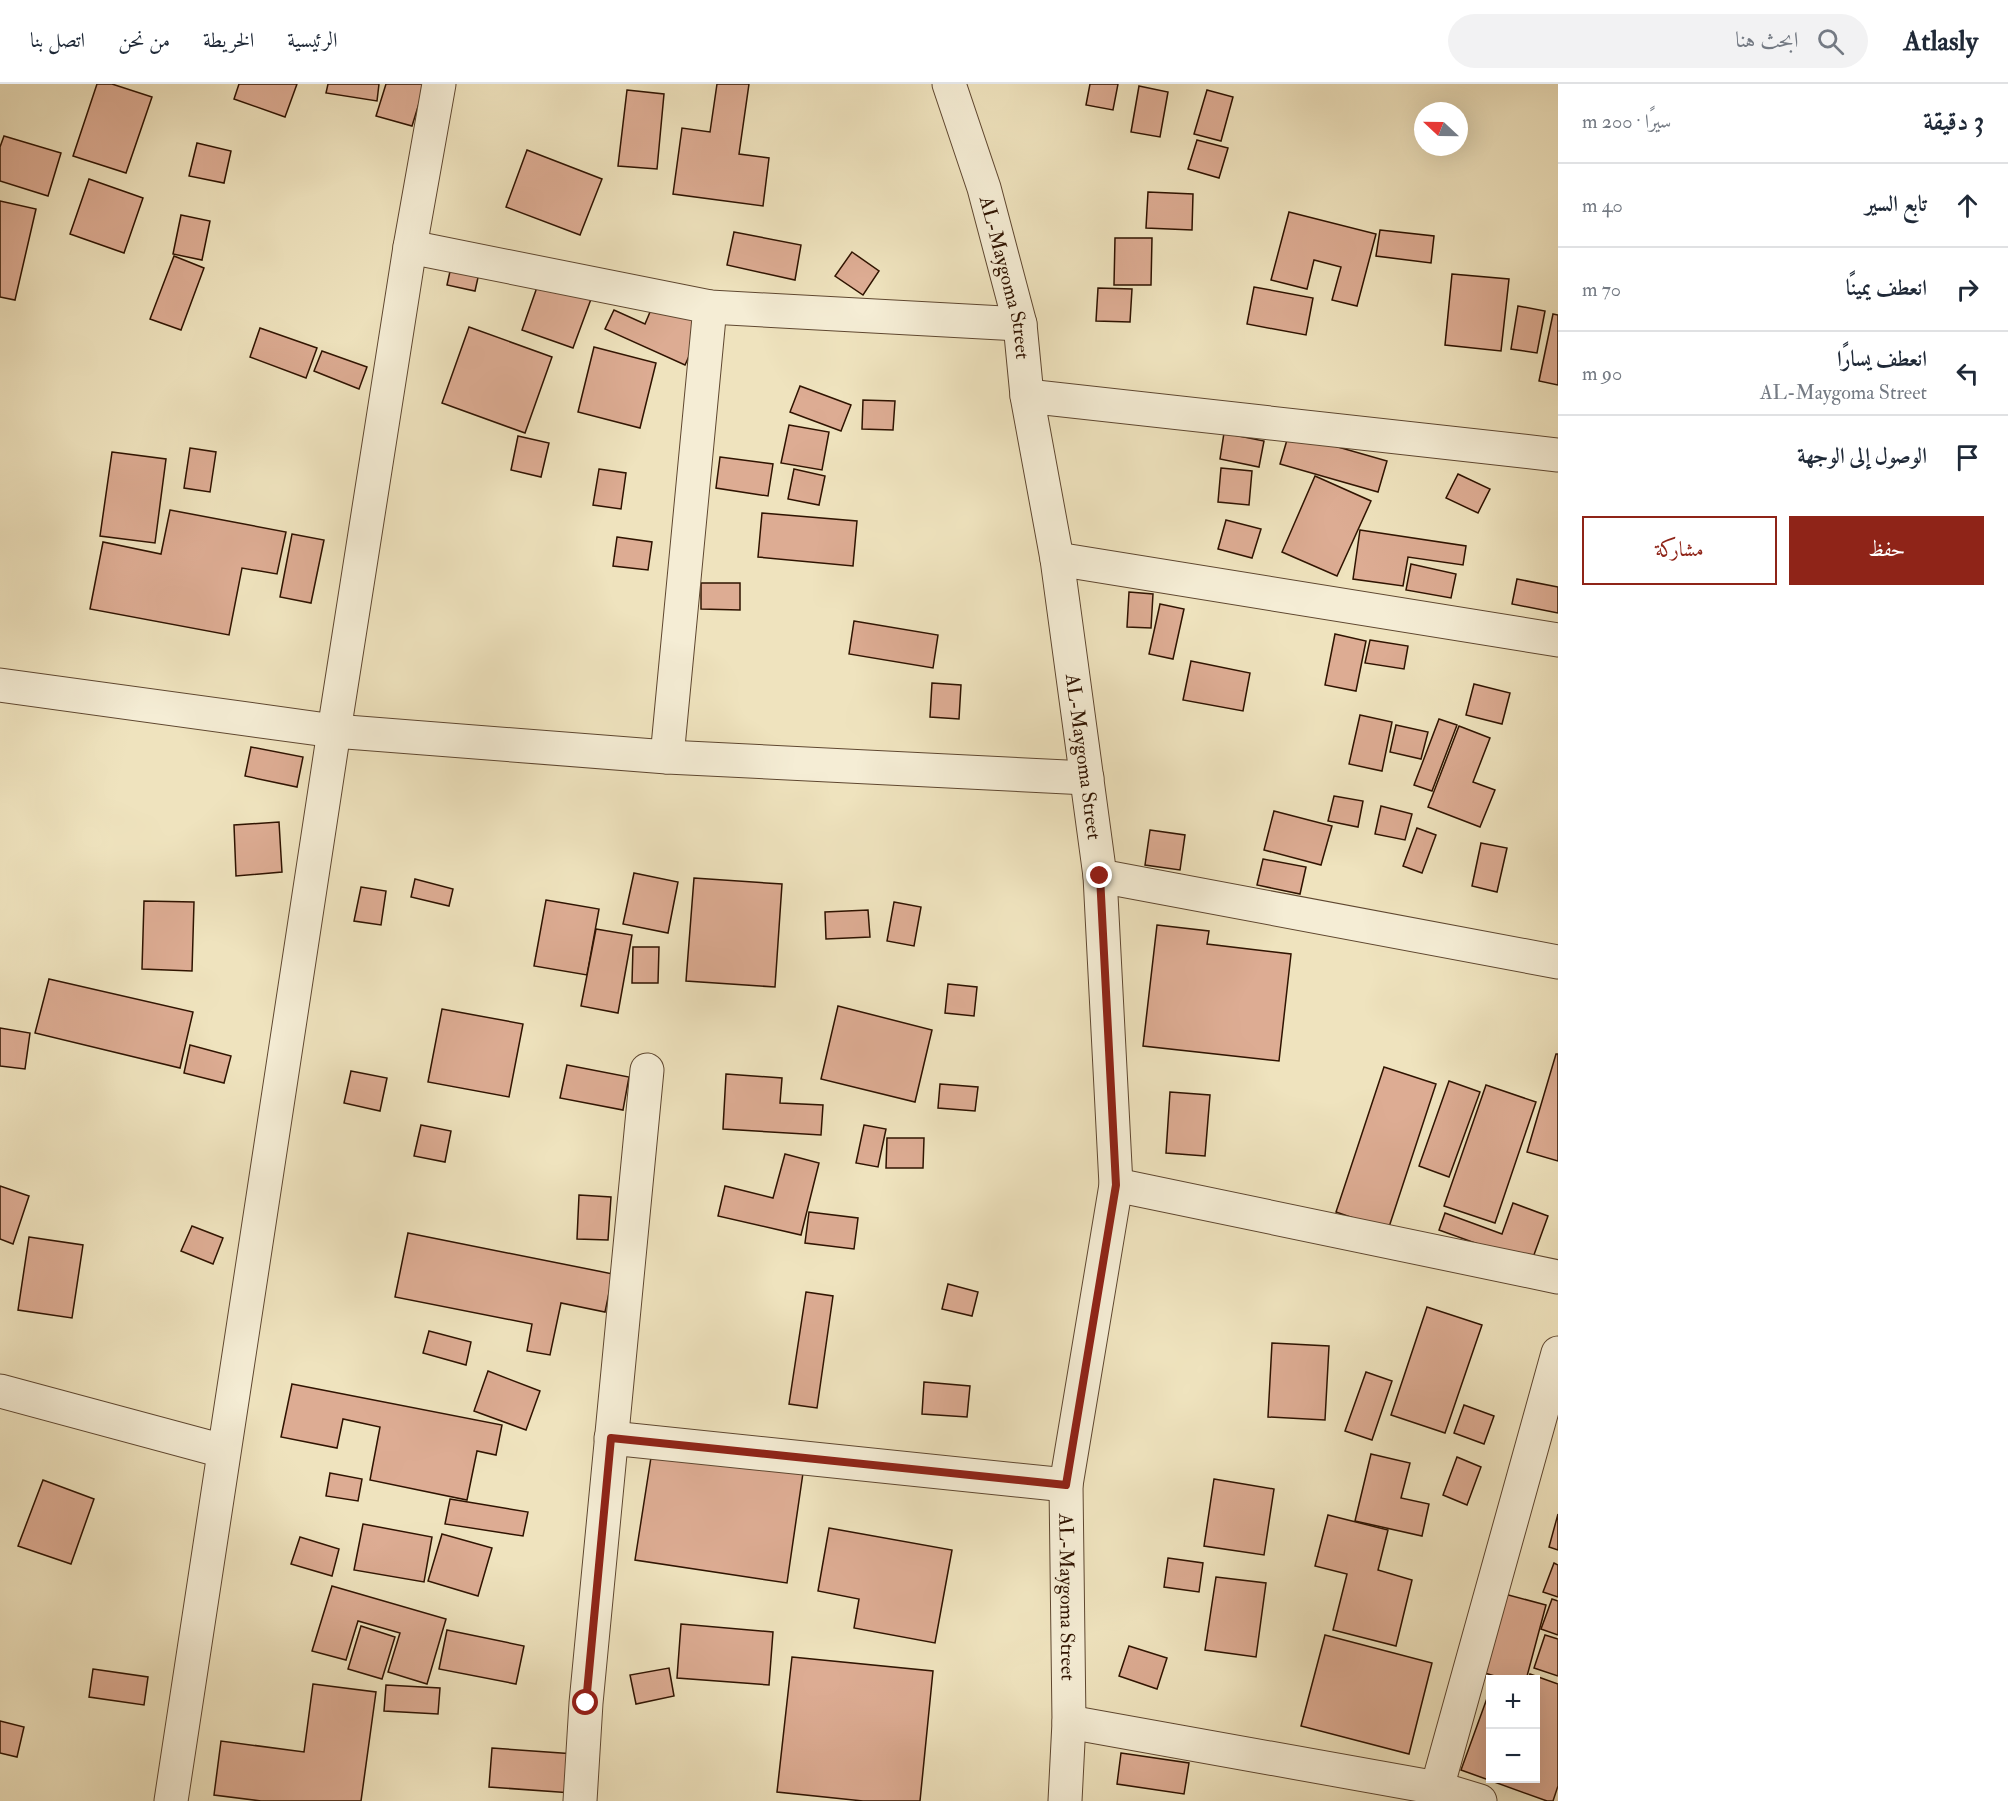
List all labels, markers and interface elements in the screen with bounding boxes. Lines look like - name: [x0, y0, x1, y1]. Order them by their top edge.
- search box: [1448, 14, 1868, 68]
- text: Atlasly: [1904, 24, 1978, 59]
- icon: search: [1814, 25, 1847, 58]
- text: ابحث هنا: [1735, 26, 1799, 54]
- text: اتصل بنا: [30, 27, 85, 54]
- text: من نحن: [118, 27, 170, 54]
- text: الخريطة: [203, 27, 254, 54]
- text: الرئيسية: [287, 27, 338, 54]
- north arrow: [1414, 102, 1468, 156]
- text: 3 دقيقة: [1923, 106, 1984, 138]
- text: سيرًا · 200 m: [1582, 109, 1671, 134]
- icon: ahead: [1951, 189, 1984, 222]
- text: تابع السير: [1865, 190, 1927, 218]
- street label: AL-Maygoma Street: [973, 192, 1035, 361]
- text: 40 m: [1582, 193, 1623, 218]
- icon: right: [1951, 273, 1984, 306]
- text: انعطف يمينًا: [1846, 274, 1927, 302]
- text: 70 m: [1582, 277, 1621, 302]
- text: انعطف يسارًا: [1837, 345, 1927, 373]
- icon: left: [1951, 357, 1984, 390]
- text: 90 m: [1582, 361, 1622, 386]
- text: AL-Maygoma Street: [1760, 380, 1927, 405]
- icon: arrive: [1951, 441, 1984, 474]
- text: الوصول إلى الوجهة: [1797, 442, 1927, 470]
- button: مشاركة: [1582, 516, 1777, 585]
- button: حفظ: [1789, 516, 1984, 585]
- street label: AL-Maygoma Street: [1060, 671, 1107, 842]
- route end: [1086, 862, 1112, 888]
- street label: AL-Maygoma Street: [1053, 1512, 1080, 1681]
- map controls: [1486, 1675, 1540, 1783]
- button: +: [1486, 1675, 1540, 1729]
- route start: [572, 1689, 598, 1715]
- button: −: [1486, 1729, 1540, 1783]

